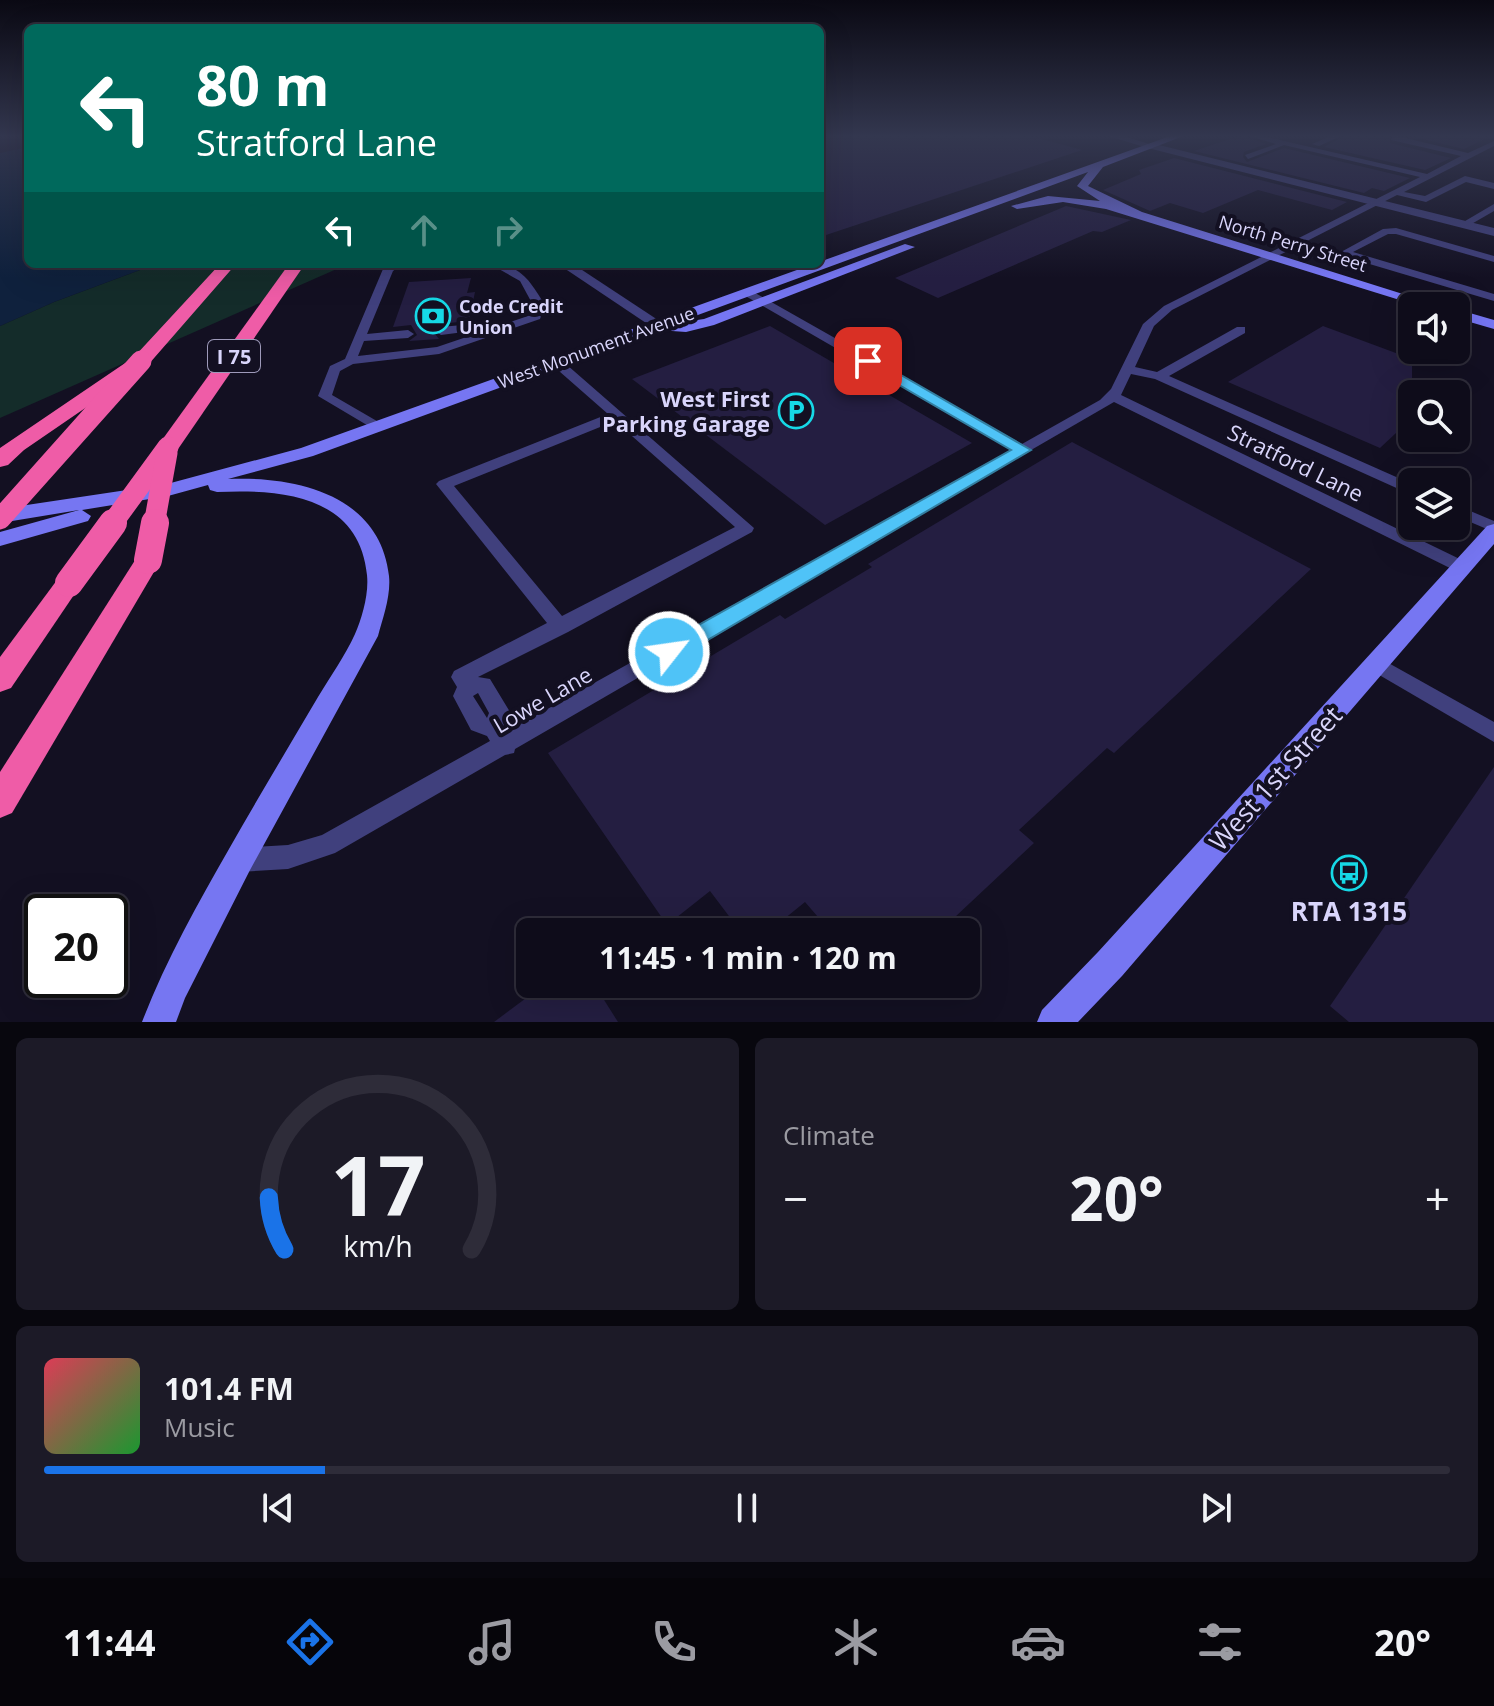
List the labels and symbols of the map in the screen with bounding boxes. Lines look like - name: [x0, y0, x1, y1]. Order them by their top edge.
- street label: North Perry Street: [1216, 209, 1370, 277]
- place label: Code Credit Union: [459, 294, 563, 339]
- bank icon: Code Credit Union: [414, 297, 452, 335]
- street label: West Monument Avenue: [495, 300, 697, 394]
- pin: [834, 327, 902, 395]
- road number: I 75: [208, 340, 260, 372]
- place label: West First Parking Garage: [602, 383, 770, 438]
- parking icon: West First Parking Garage: [777, 392, 815, 430]
- street label: Stratford Lane: [1223, 416, 1369, 508]
- position arrow: [627, 610, 711, 694]
- street label: Lowe Lane: [487, 659, 597, 739]
- street label: West 1st Street: [1200, 698, 1350, 858]
- bus stop icon: RTA 1315: [1330, 854, 1368, 892]
- place label: RTA 1315: [1291, 893, 1407, 929]
- speed limit sign: 20: [24, 894, 128, 998]

